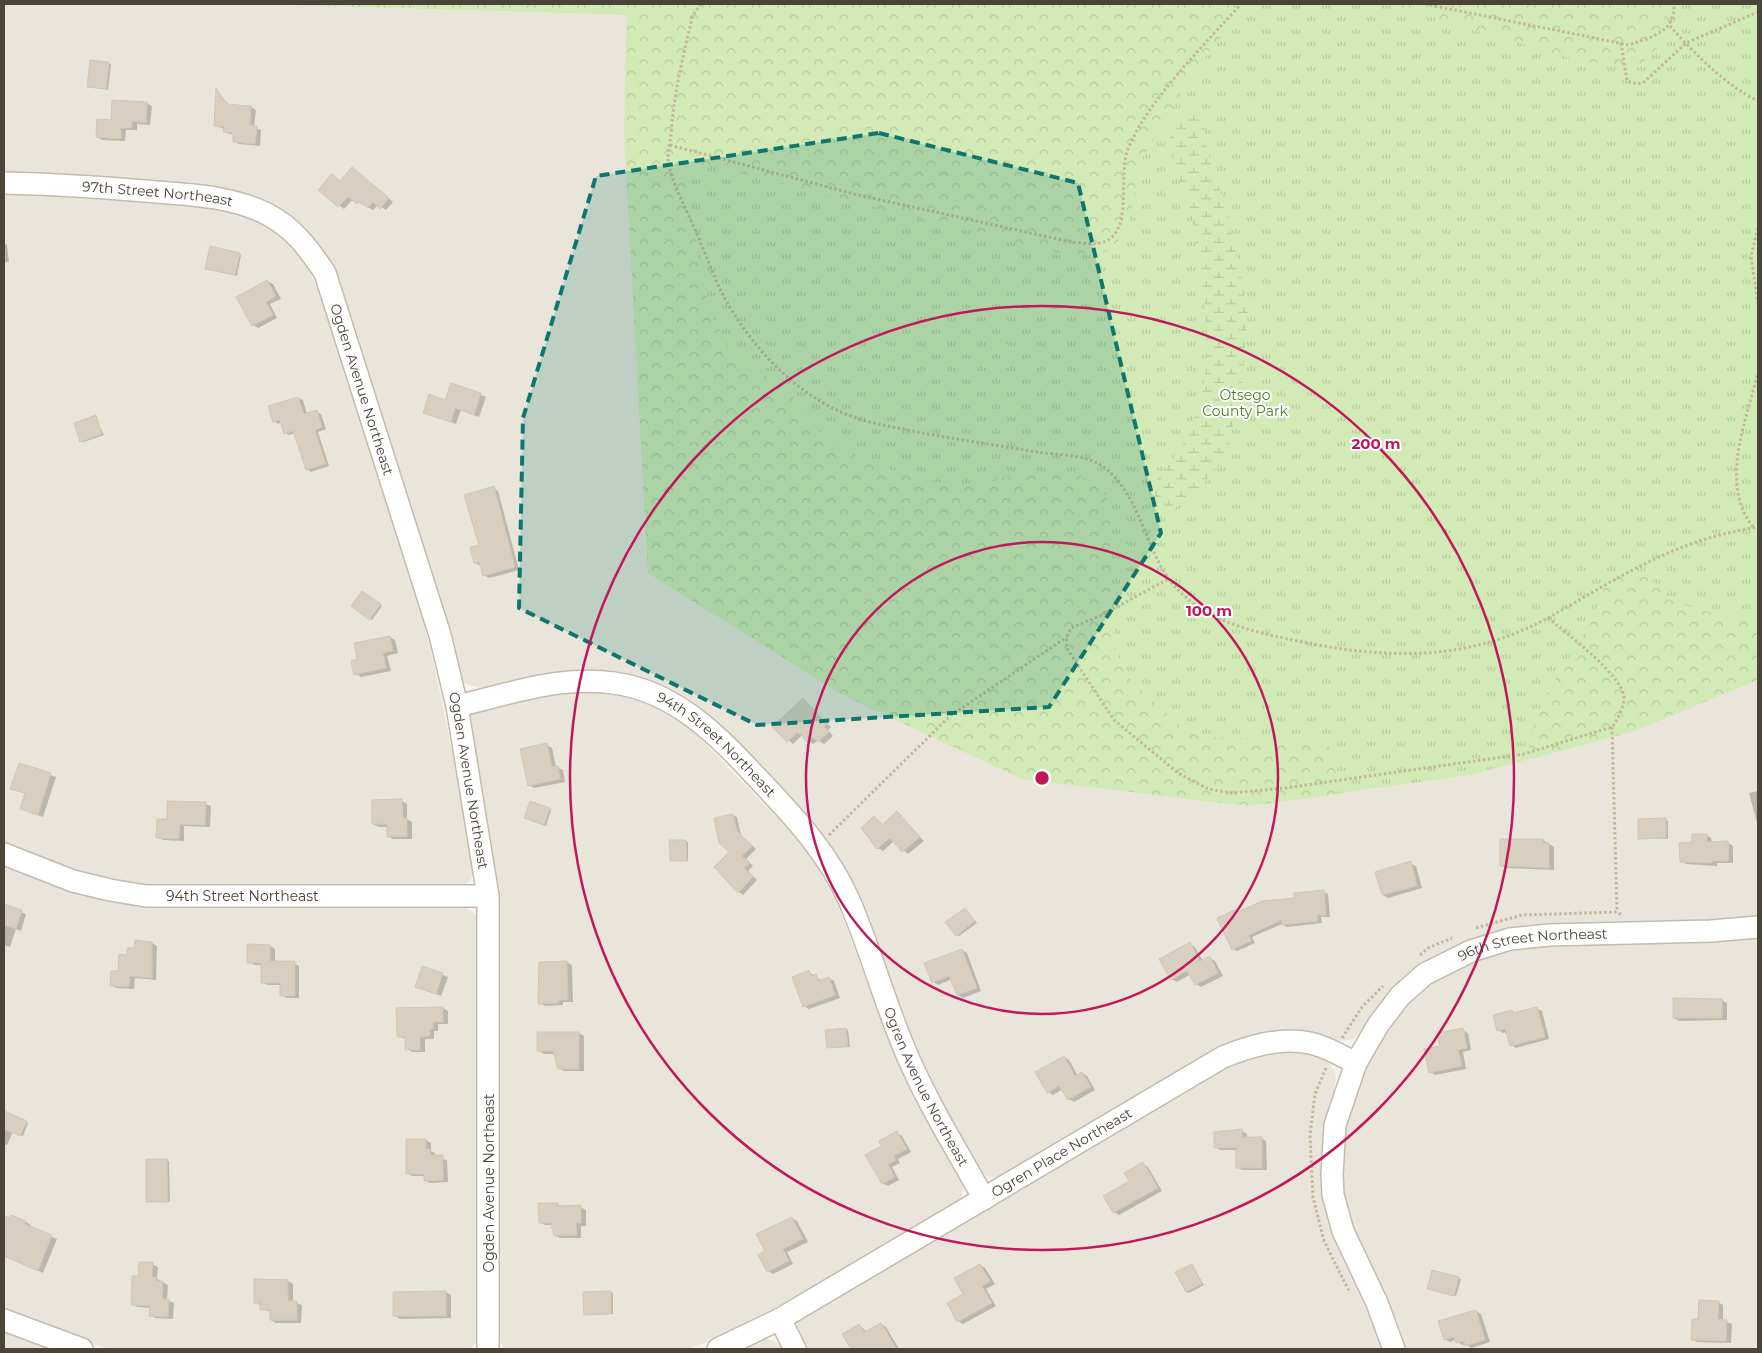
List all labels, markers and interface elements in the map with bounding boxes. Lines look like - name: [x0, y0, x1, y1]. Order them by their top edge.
- street label: 97th Street Northeast: [82, 177, 235, 210]
- street label: Ogden Avenue Northeast: [326, 301, 398, 478]
- park label: Otsego County Park: [1202, 386, 1288, 420]
- text: 200 m: [1351, 434, 1401, 453]
- text: 100 m: [1186, 601, 1232, 620]
- street label: 94th Street Northeast: [654, 688, 780, 801]
- street label: Ogden Avenue Northeast: [445, 690, 492, 870]
- centre of rings: [1033, 769, 1051, 787]
- street label: 94th Street Northeast: [166, 887, 319, 905]
- street label: 96th Street Northeast: [1455, 925, 1608, 965]
- street label: Ogren Avenue Northeast: [880, 1004, 973, 1170]
- street label: Ogden Avenue Northeast: [480, 1093, 498, 1273]
- street label: Ogren Place Northeast: [988, 1104, 1136, 1201]

